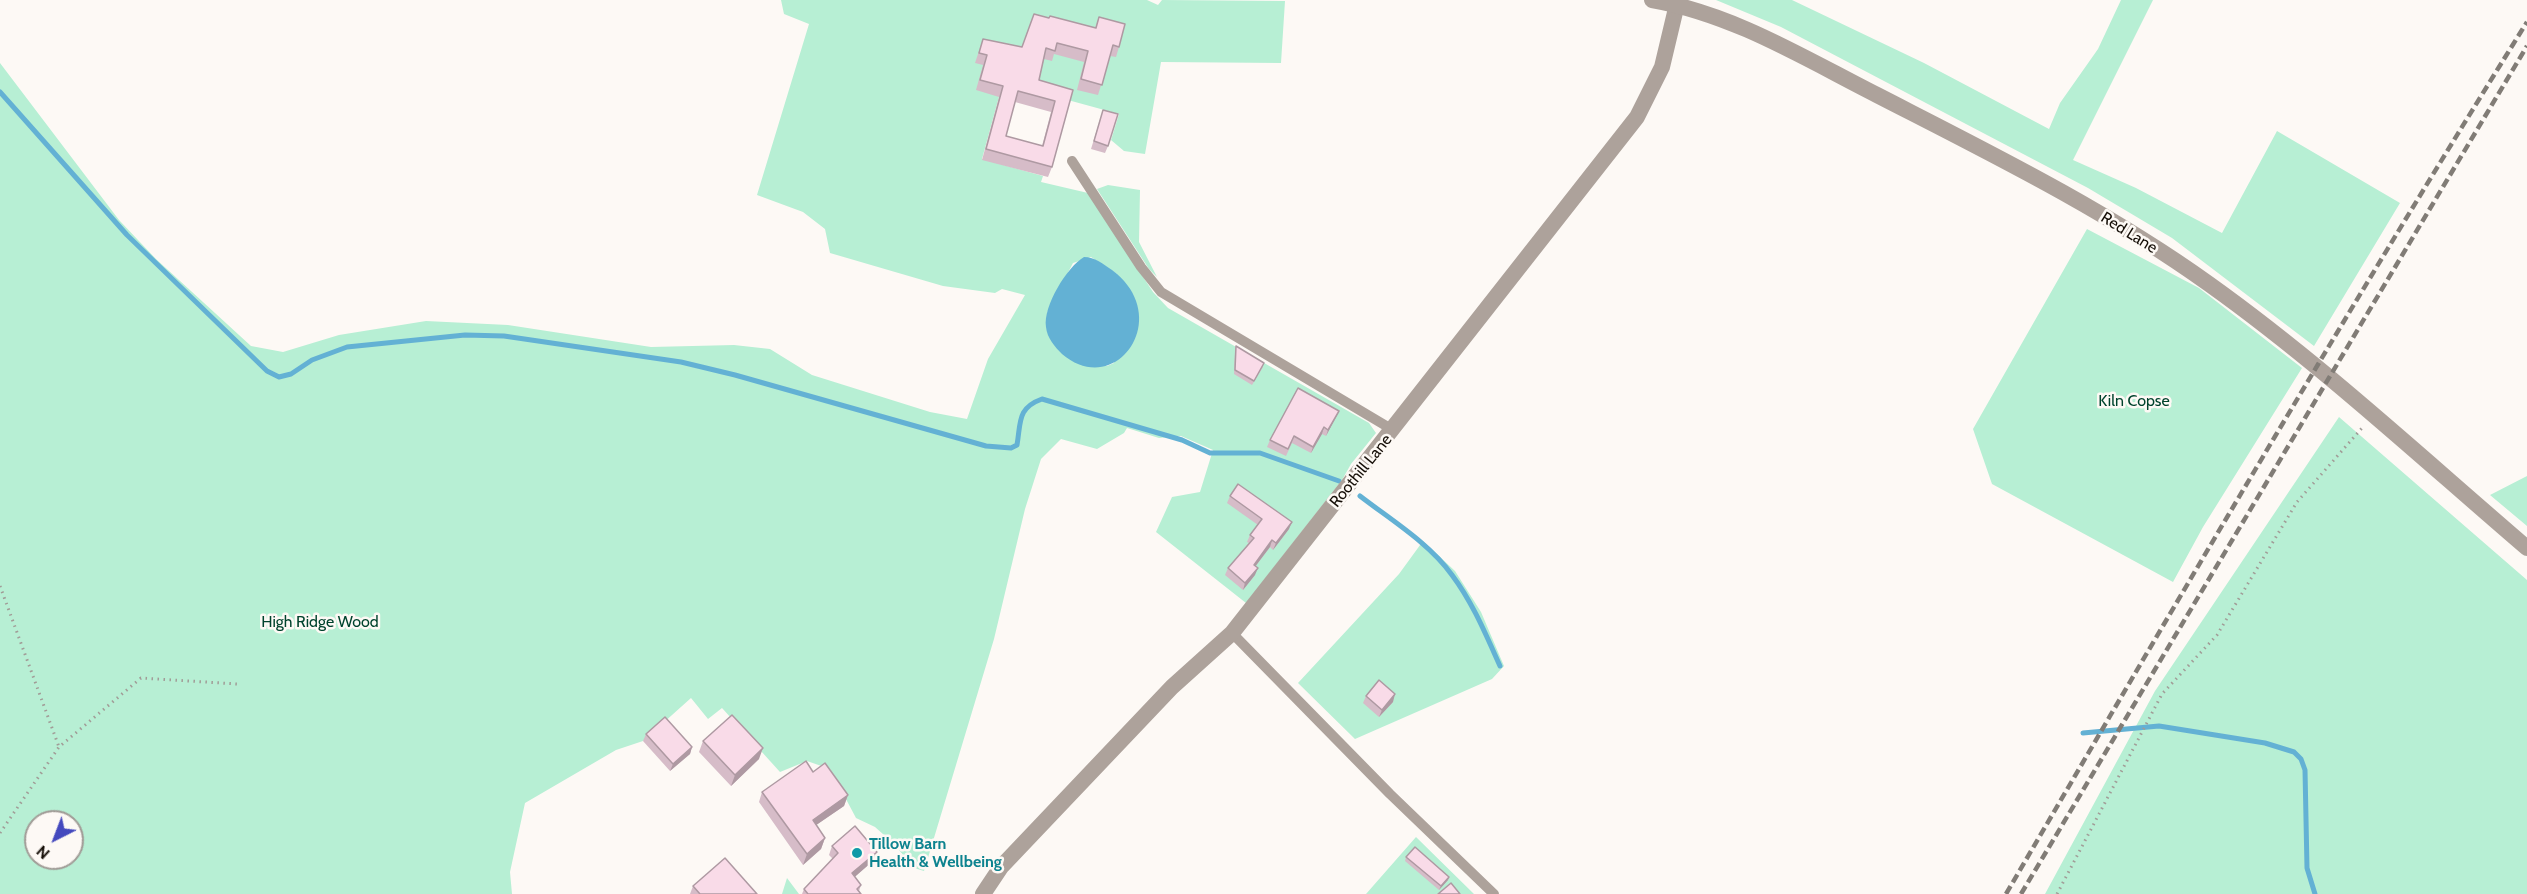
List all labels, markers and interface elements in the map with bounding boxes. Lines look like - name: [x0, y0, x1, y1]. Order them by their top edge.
- street label: Red Lane: [2097, 208, 2161, 258]
- park label: Kiln Copse: [2098, 391, 2170, 411]
- street label: Roothill Lane: [1326, 431, 1396, 511]
- park label: High Ridge Wood: [261, 612, 379, 632]
- north arrow: [24, 810, 84, 870]
- place label: Tillow Barn Health & Wellbeing: [869, 834, 1002, 872]
- text: N: [32, 841, 54, 863]
- marker: Tillow Barn Health & Wellbeing: [850, 846, 864, 860]

